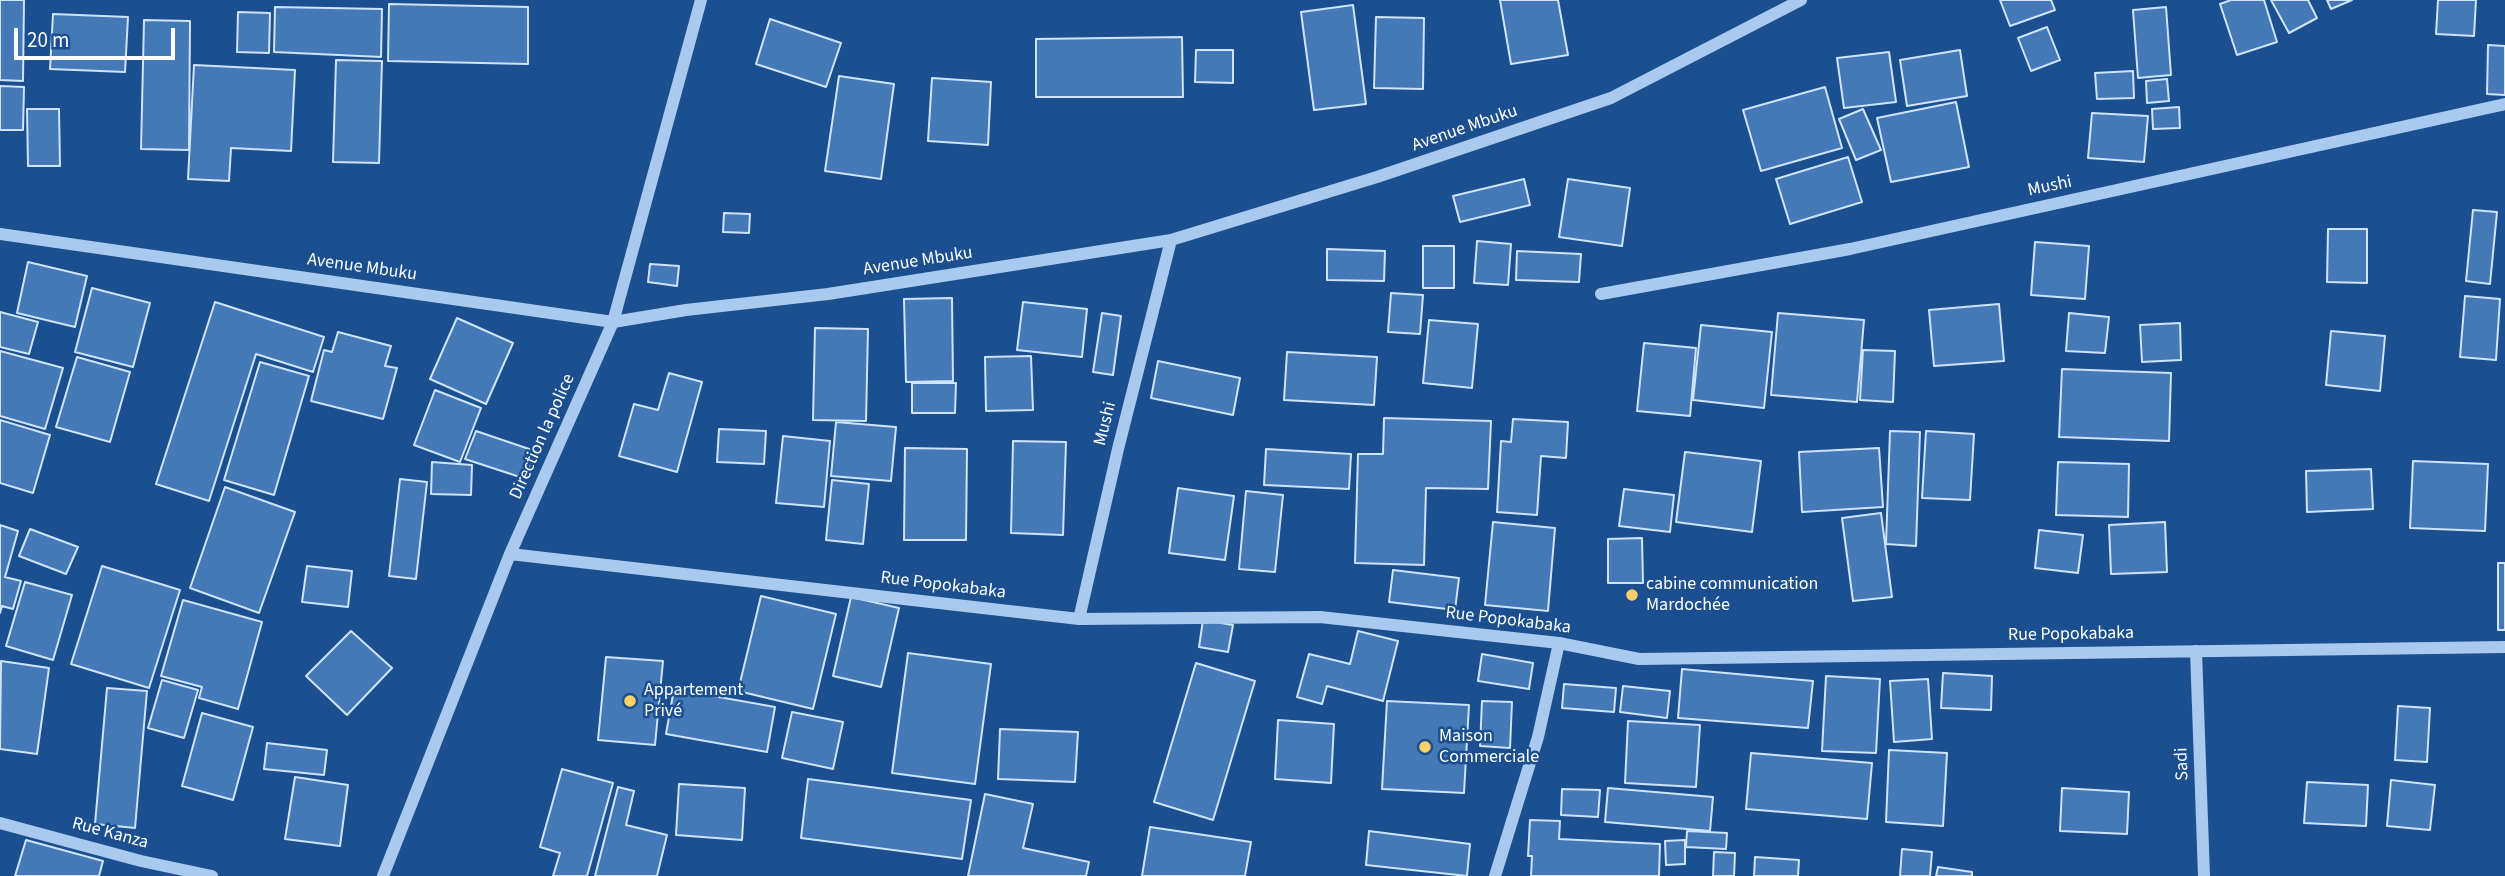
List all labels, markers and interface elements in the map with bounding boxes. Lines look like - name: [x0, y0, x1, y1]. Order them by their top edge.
- scale bar: [18, 14, 178, 58]
- text: 20 m: [27, 25, 69, 55]
- street label: Avenue Mbuku: [1409, 101, 1521, 157]
- street label: Mushi: [2026, 172, 2074, 202]
- street label: Avenue Mbuku: [862, 243, 974, 281]
- street label: Avenue Mbuku: [306, 250, 418, 286]
- street label: Direction la police: [506, 371, 580, 503]
- street label: Mushi: [1090, 400, 1122, 448]
- street label: Rue Popokabaka: [879, 568, 1007, 604]
- place label: cabine communication Mardochée: [1646, 574, 1818, 616]
- marker: cabine communication Mardochée: [1624, 587, 1640, 603]
- street label: Rue Popokabaka: [1444, 603, 1572, 639]
- street label: Rue Popokabaka: [2008, 623, 2134, 647]
- place label: Appartement Privé: [644, 680, 743, 722]
- marker: Appartement Privé: [622, 693, 638, 709]
- place label: Maison Commerciale: [1439, 726, 1539, 768]
- marker: Maison Commerciale: [1417, 739, 1433, 755]
- street label: Sadi: [2172, 747, 2194, 781]
- street label: Rue Kanza: [69, 813, 151, 855]

